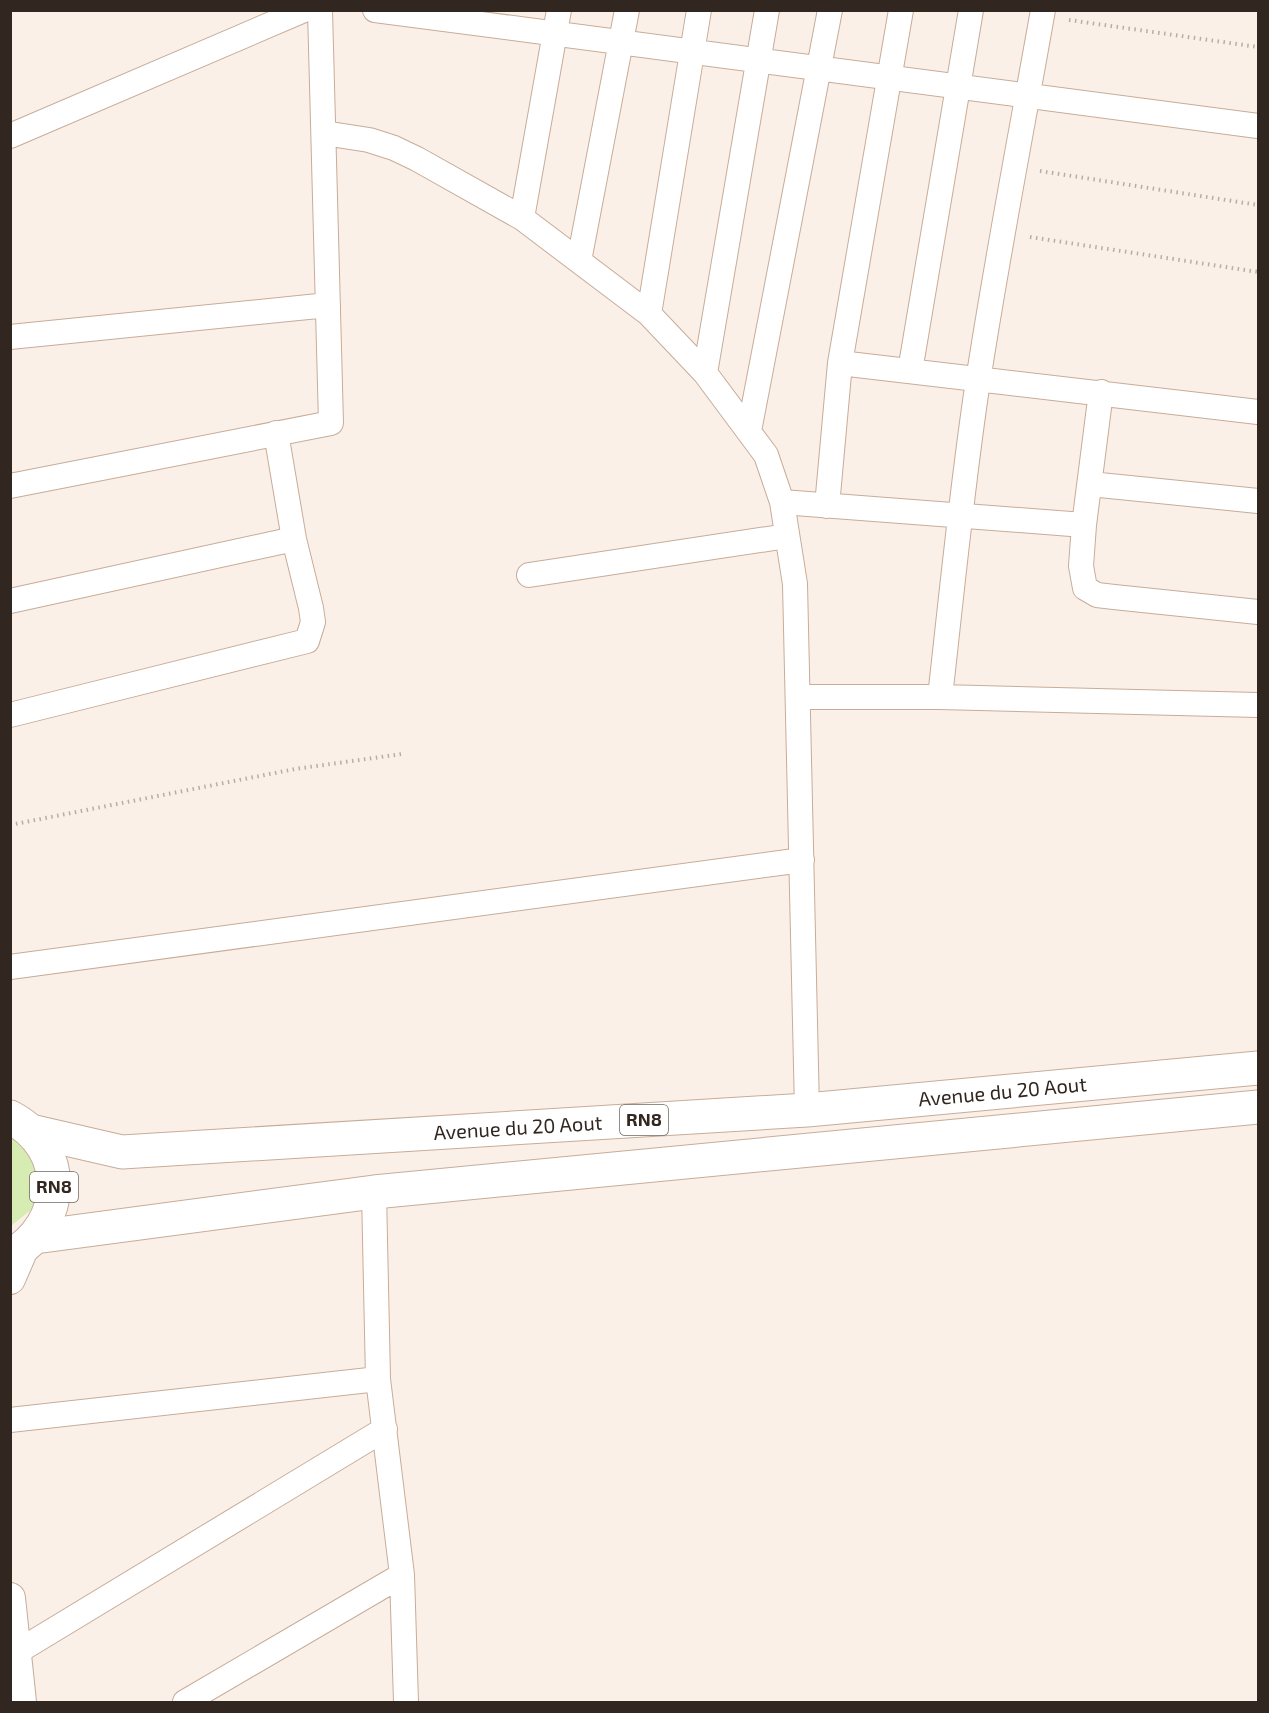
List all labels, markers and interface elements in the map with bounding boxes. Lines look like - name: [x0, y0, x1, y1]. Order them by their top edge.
- street label: Avenue du 20 Aout: [917, 1071, 1088, 1111]
- road number: RN8: [620, 1105, 668, 1135]
- street label: Avenue du 20 Aout: [433, 1110, 603, 1144]
- road number: RN8: [30, 1172, 78, 1202]

